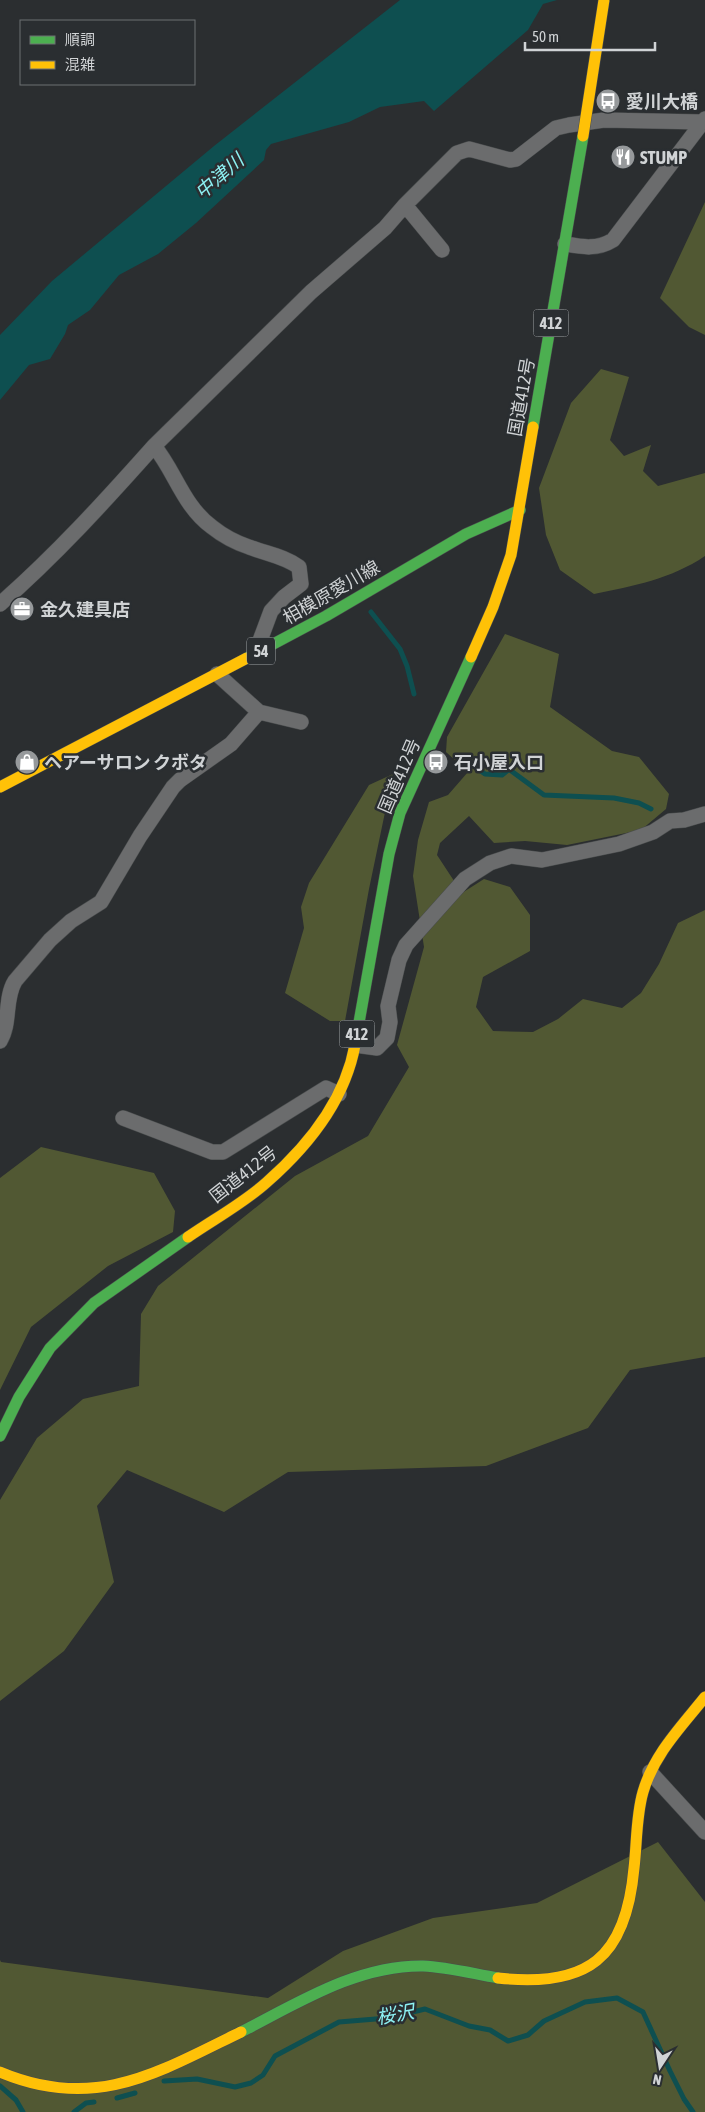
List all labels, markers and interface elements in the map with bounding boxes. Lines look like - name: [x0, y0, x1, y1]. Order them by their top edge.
- legend: [20, 20, 195, 85]
- scale bar: [525, 20, 655, 52]
- text: 50 m: [532, 28, 559, 45]
- text: 順調: [65, 31, 95, 48]
- text: 混雑: [65, 56, 95, 73]
- bus stop icon: 愛川大橋: [595, 88, 621, 114]
- place label: 愛川大橋: [626, 91, 698, 112]
- restaurant icon: STUMP: [610, 144, 636, 170]
- place label: STUMP: [640, 147, 687, 168]
- water label: 中津川: [190, 148, 249, 203]
- road number: 412: [534, 309, 568, 336]
- street label: 国道412号: [504, 356, 538, 438]
- street label: 相模原愛川線: [279, 556, 383, 628]
- office icon: 金久建具店: [9, 596, 35, 622]
- place label: 金久建具店: [40, 599, 130, 620]
- road number: 54: [247, 637, 275, 664]
- street label: 国道412号: [374, 735, 424, 817]
- shop icon: ヘアーサロン クボタ: [14, 749, 40, 775]
- bus stop icon: 石小屋入口: [423, 749, 449, 775]
- place label: ヘアーサロン クボタ: [44, 752, 207, 773]
- place label: 石小屋入口: [454, 752, 544, 773]
- road number: 412: [340, 1021, 374, 1048]
- street label: 国道412号: [205, 1141, 281, 1207]
- water label: 桜沢: [374, 1999, 419, 2028]
- north arrow: [635, 2042, 685, 2092]
- text: N: [652, 2071, 663, 2088]

